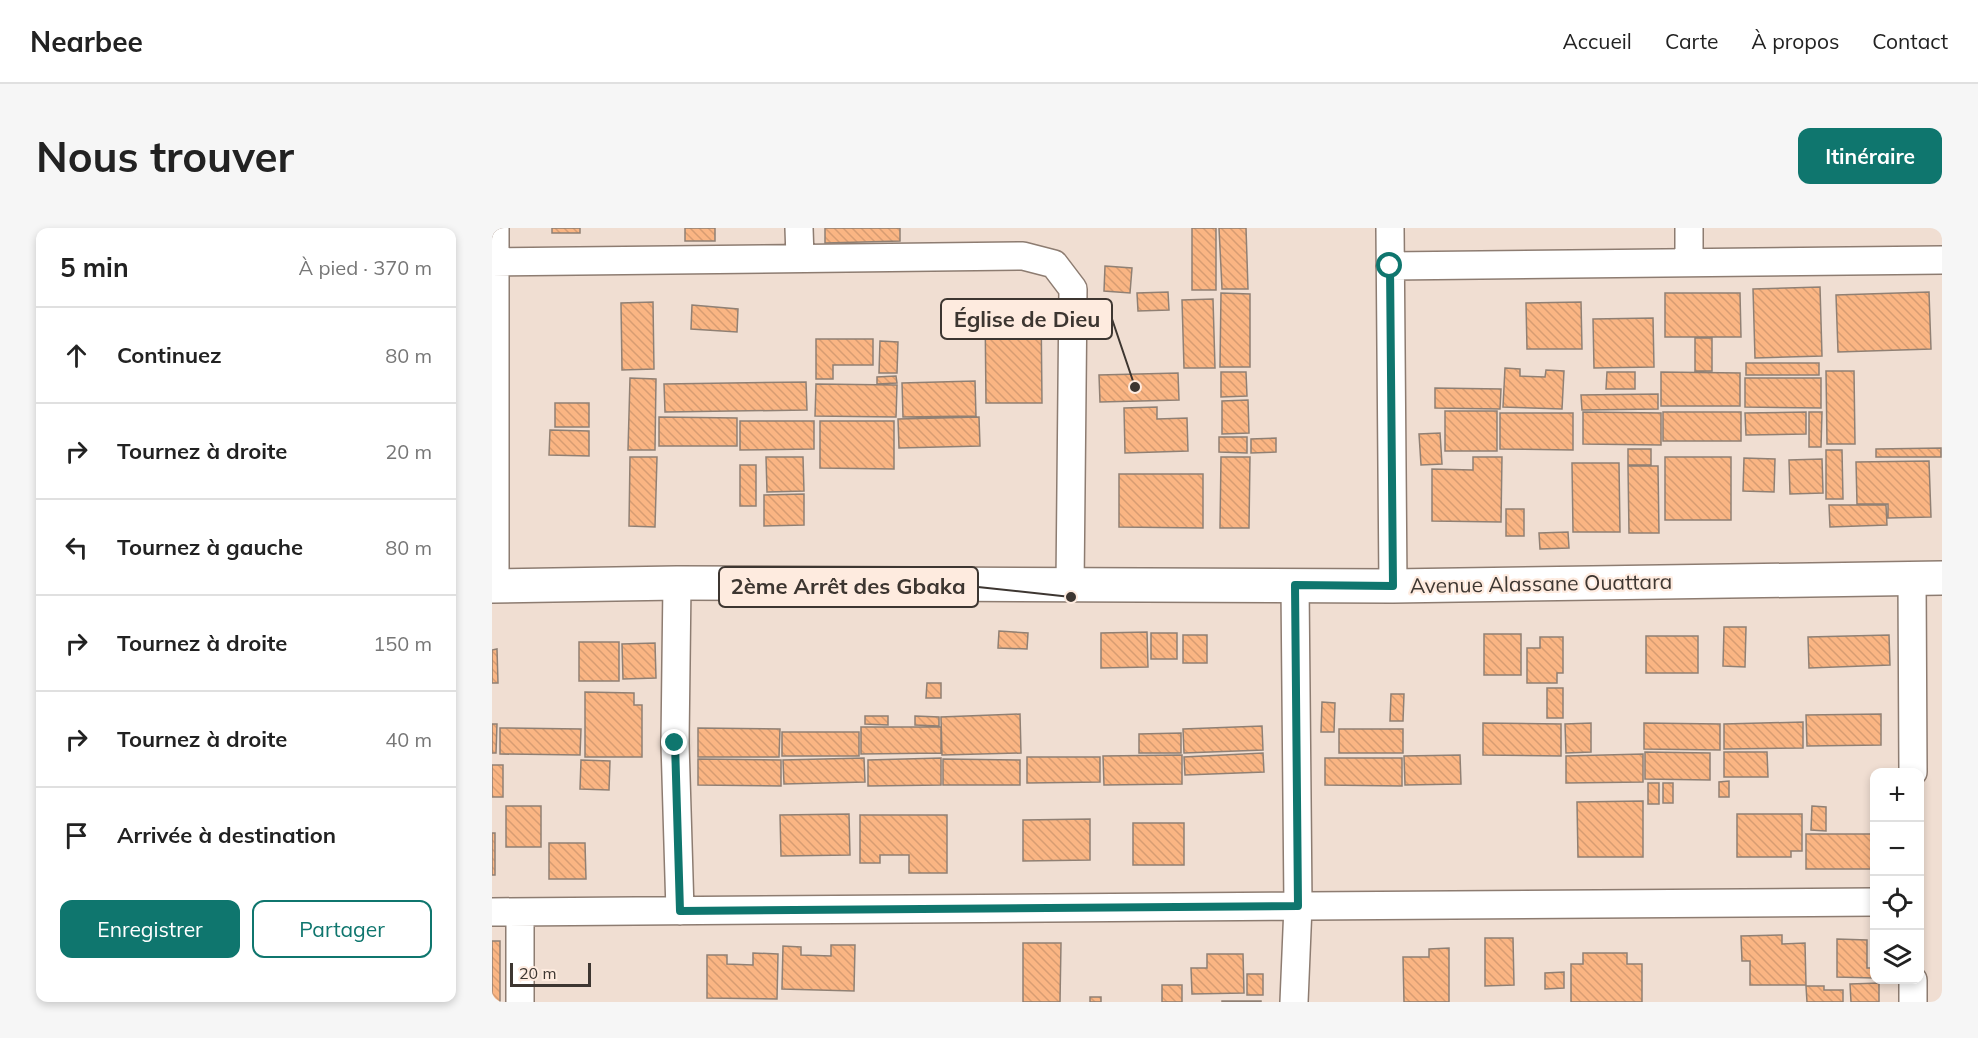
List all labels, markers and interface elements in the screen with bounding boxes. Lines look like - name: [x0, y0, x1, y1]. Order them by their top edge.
- text: Nearbee: [30, 24, 143, 59]
- text: Accueil: [1562, 28, 1632, 54]
- text: Carte: [1665, 28, 1718, 54]
- text: À propos: [1751, 28, 1839, 54]
- text: Contact: [1872, 28, 1948, 54]
- button: Itinéraire: [1798, 128, 1942, 184]
- text: Nous trouver: [36, 130, 294, 183]
- text: 5 min: [60, 251, 129, 284]
- route start: [1376, 252, 1402, 278]
- text: À pied · 370 m: [299, 255, 432, 280]
- callout: Église de Dieu: [941, 299, 1112, 339]
- text: Église de Dieu: [954, 305, 1100, 333]
- icon: ahead: [60, 339, 93, 372]
- text: Continuez: [117, 341, 222, 369]
- text: 80 m: [385, 343, 432, 368]
- icon: right: [60, 435, 93, 468]
- text: Tournez à droite: [117, 437, 287, 465]
- text: 20 m: [385, 439, 432, 464]
- icon: left: [60, 531, 93, 564]
- text: Tournez à gauche: [117, 533, 303, 561]
- text: 80 m: [385, 535, 432, 560]
- callout: 2ème Arrêt des Gbaka: [719, 567, 978, 607]
- street label: Avenue Alassane Ouattara: [1410, 568, 1672, 598]
- text: 2ème Arrêt des Gbaka: [730, 572, 966, 600]
- icon: right: [60, 627, 93, 660]
- text: Tournez à droite: [117, 629, 287, 657]
- text: 150 m: [373, 631, 432, 656]
- icon: right: [60, 723, 93, 756]
- text: Tournez à droite: [117, 725, 287, 753]
- text: 40 m: [385, 727, 432, 752]
- route end: [661, 729, 687, 755]
- map controls: [1870, 768, 1924, 984]
- button: +: [1870, 768, 1924, 822]
- icon: arrive: [60, 819, 93, 852]
- text: Arrivée à destination: [117, 821, 336, 849]
- button: −: [1870, 822, 1924, 876]
- button: locate: [1870, 876, 1924, 930]
- button: Enregistrer: [60, 900, 240, 958]
- button: Partager: [252, 900, 432, 958]
- button: layers: [1870, 930, 1924, 984]
- scale bar: [510, 960, 591, 988]
- text: 20 m: [519, 963, 556, 983]

